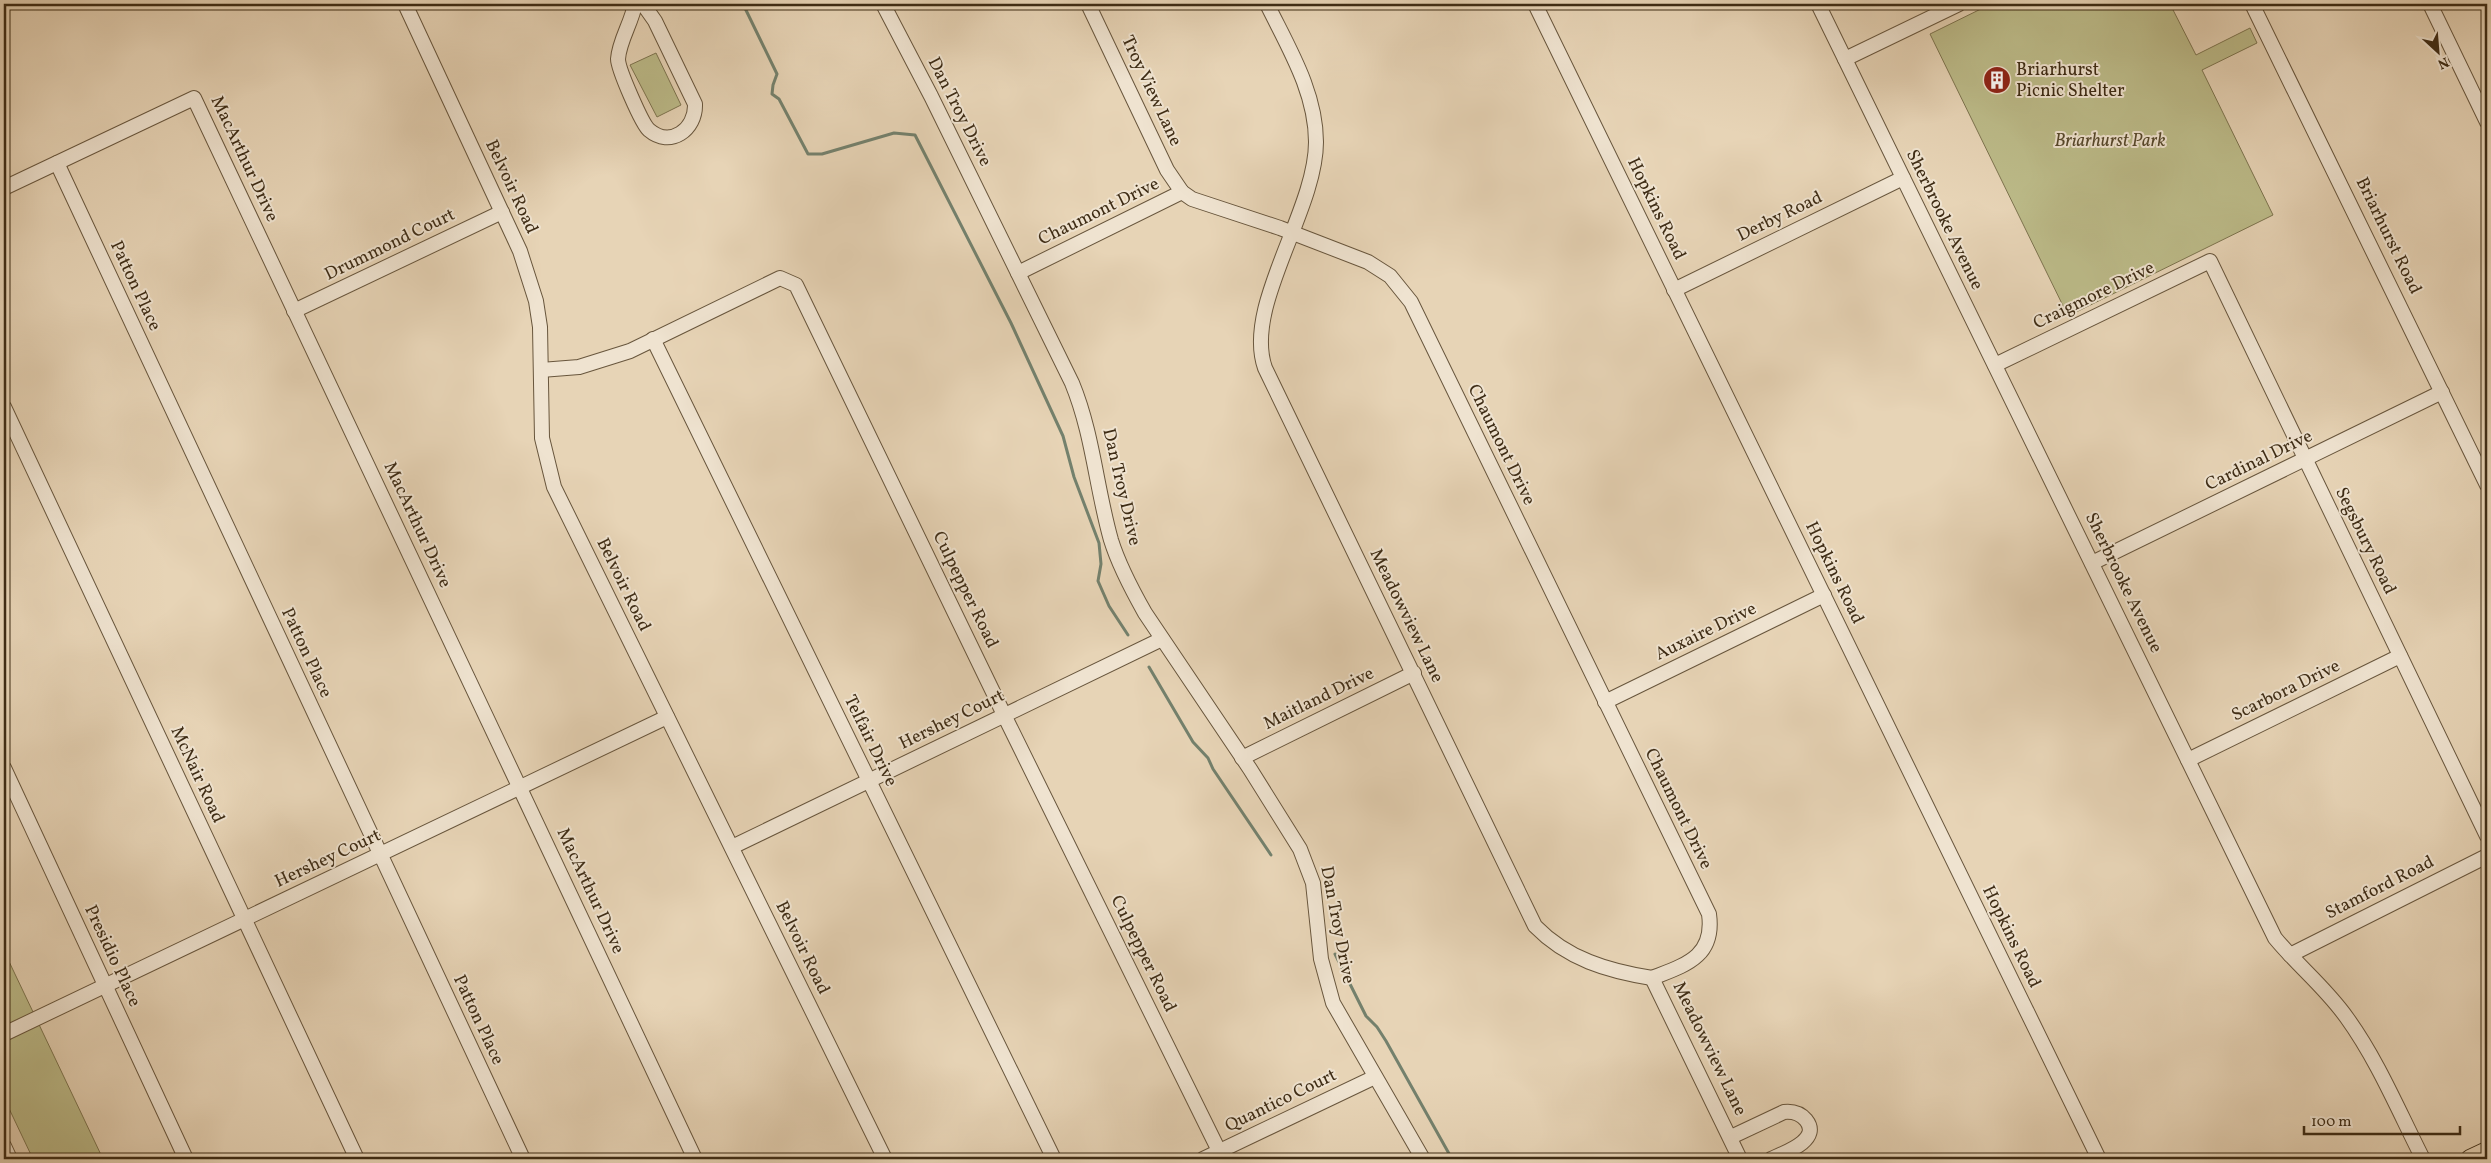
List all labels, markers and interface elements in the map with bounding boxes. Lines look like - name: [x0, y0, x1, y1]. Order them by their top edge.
- north arrow: [2414, 28, 2464, 78]
- street label: Troy View Lane: [1114, 32, 1188, 150]
- text: N: [2434, 52, 2452, 73]
- street label: Dan Troy Drive: [921, 53, 997, 171]
- place label: Briarhurst Picnic Shelter: [2016, 58, 2125, 104]
- building icon: Briarhurst Picnic Shelter: [1982, 65, 2012, 95]
- street label: MacArthur Drive: [204, 92, 284, 226]
- park label: Briarhurst Park: [2054, 129, 2166, 154]
- street label: Belvoir Road: [478, 136, 544, 238]
- street label: Sherbrooke Avenue: [1899, 145, 1989, 295]
- street label: Hopkins Road: [1620, 154, 1692, 264]
- street label: Chaumont Drive: [1034, 172, 1164, 252]
- street label: Briarhurst Road: [2349, 173, 2427, 299]
- street label: Derby Road: [1733, 186, 1827, 248]
- street label: Drummond Court: [321, 203, 459, 287]
- street label: Patton Place: [103, 237, 167, 335]
- street label: Craigmore Drive: [2029, 256, 2159, 336]
- street label: Chaumont Drive: [1461, 380, 1541, 510]
- street label: Cardinal Drive: [2201, 424, 2317, 498]
- street label: Dan Troy Drive: [1095, 426, 1147, 548]
- street label: MacArthur Drive: [377, 458, 457, 592]
- street label: Segsbury Road: [2328, 483, 2402, 599]
- street label: Sherbrooke Avenue: [2078, 508, 2168, 658]
- street label: Hopkins Road: [1798, 518, 1870, 628]
- street label: Culpepper Road: [926, 527, 1004, 653]
- street label: Belvoir Road: [590, 534, 656, 636]
- street label: Meadowview Lane: [1363, 545, 1449, 687]
- street label: Auxaire Drive: [1651, 597, 1761, 667]
- street label: Patton Place: [274, 604, 338, 702]
- street label: Scarbora Drive: [2227, 654, 2345, 728]
- street label: Maitland Drive: [1259, 661, 1379, 737]
- street label: Hershey Court: [895, 684, 1009, 756]
- street label: Telfair Drive: [837, 691, 903, 791]
- street label: McNair Road: [164, 723, 230, 827]
- street label: Chaumont Drive: [1638, 744, 1718, 874]
- street label: Hershey Court: [271, 823, 385, 895]
- street label: MacArthur Drive: [550, 824, 630, 958]
- street label: Stamford Road: [2321, 850, 2439, 926]
- street label: Dan Troy Drive: [1313, 864, 1361, 986]
- street label: Hopkins Road: [1975, 882, 2047, 992]
- street label: Culpepper Road: [1104, 891, 1182, 1017]
- street label: Belvoir Road: [769, 897, 835, 999]
- street label: Presidio Place: [77, 901, 147, 1011]
- street label: Patton Place: [446, 971, 510, 1069]
- street label: Meadowview Lane: [1666, 978, 1752, 1120]
- street label: Quantico Court: [1221, 1063, 1341, 1139]
- scale bar: [2304, 1103, 2460, 1135]
- text: 100 m: [2311, 1112, 2351, 1133]

